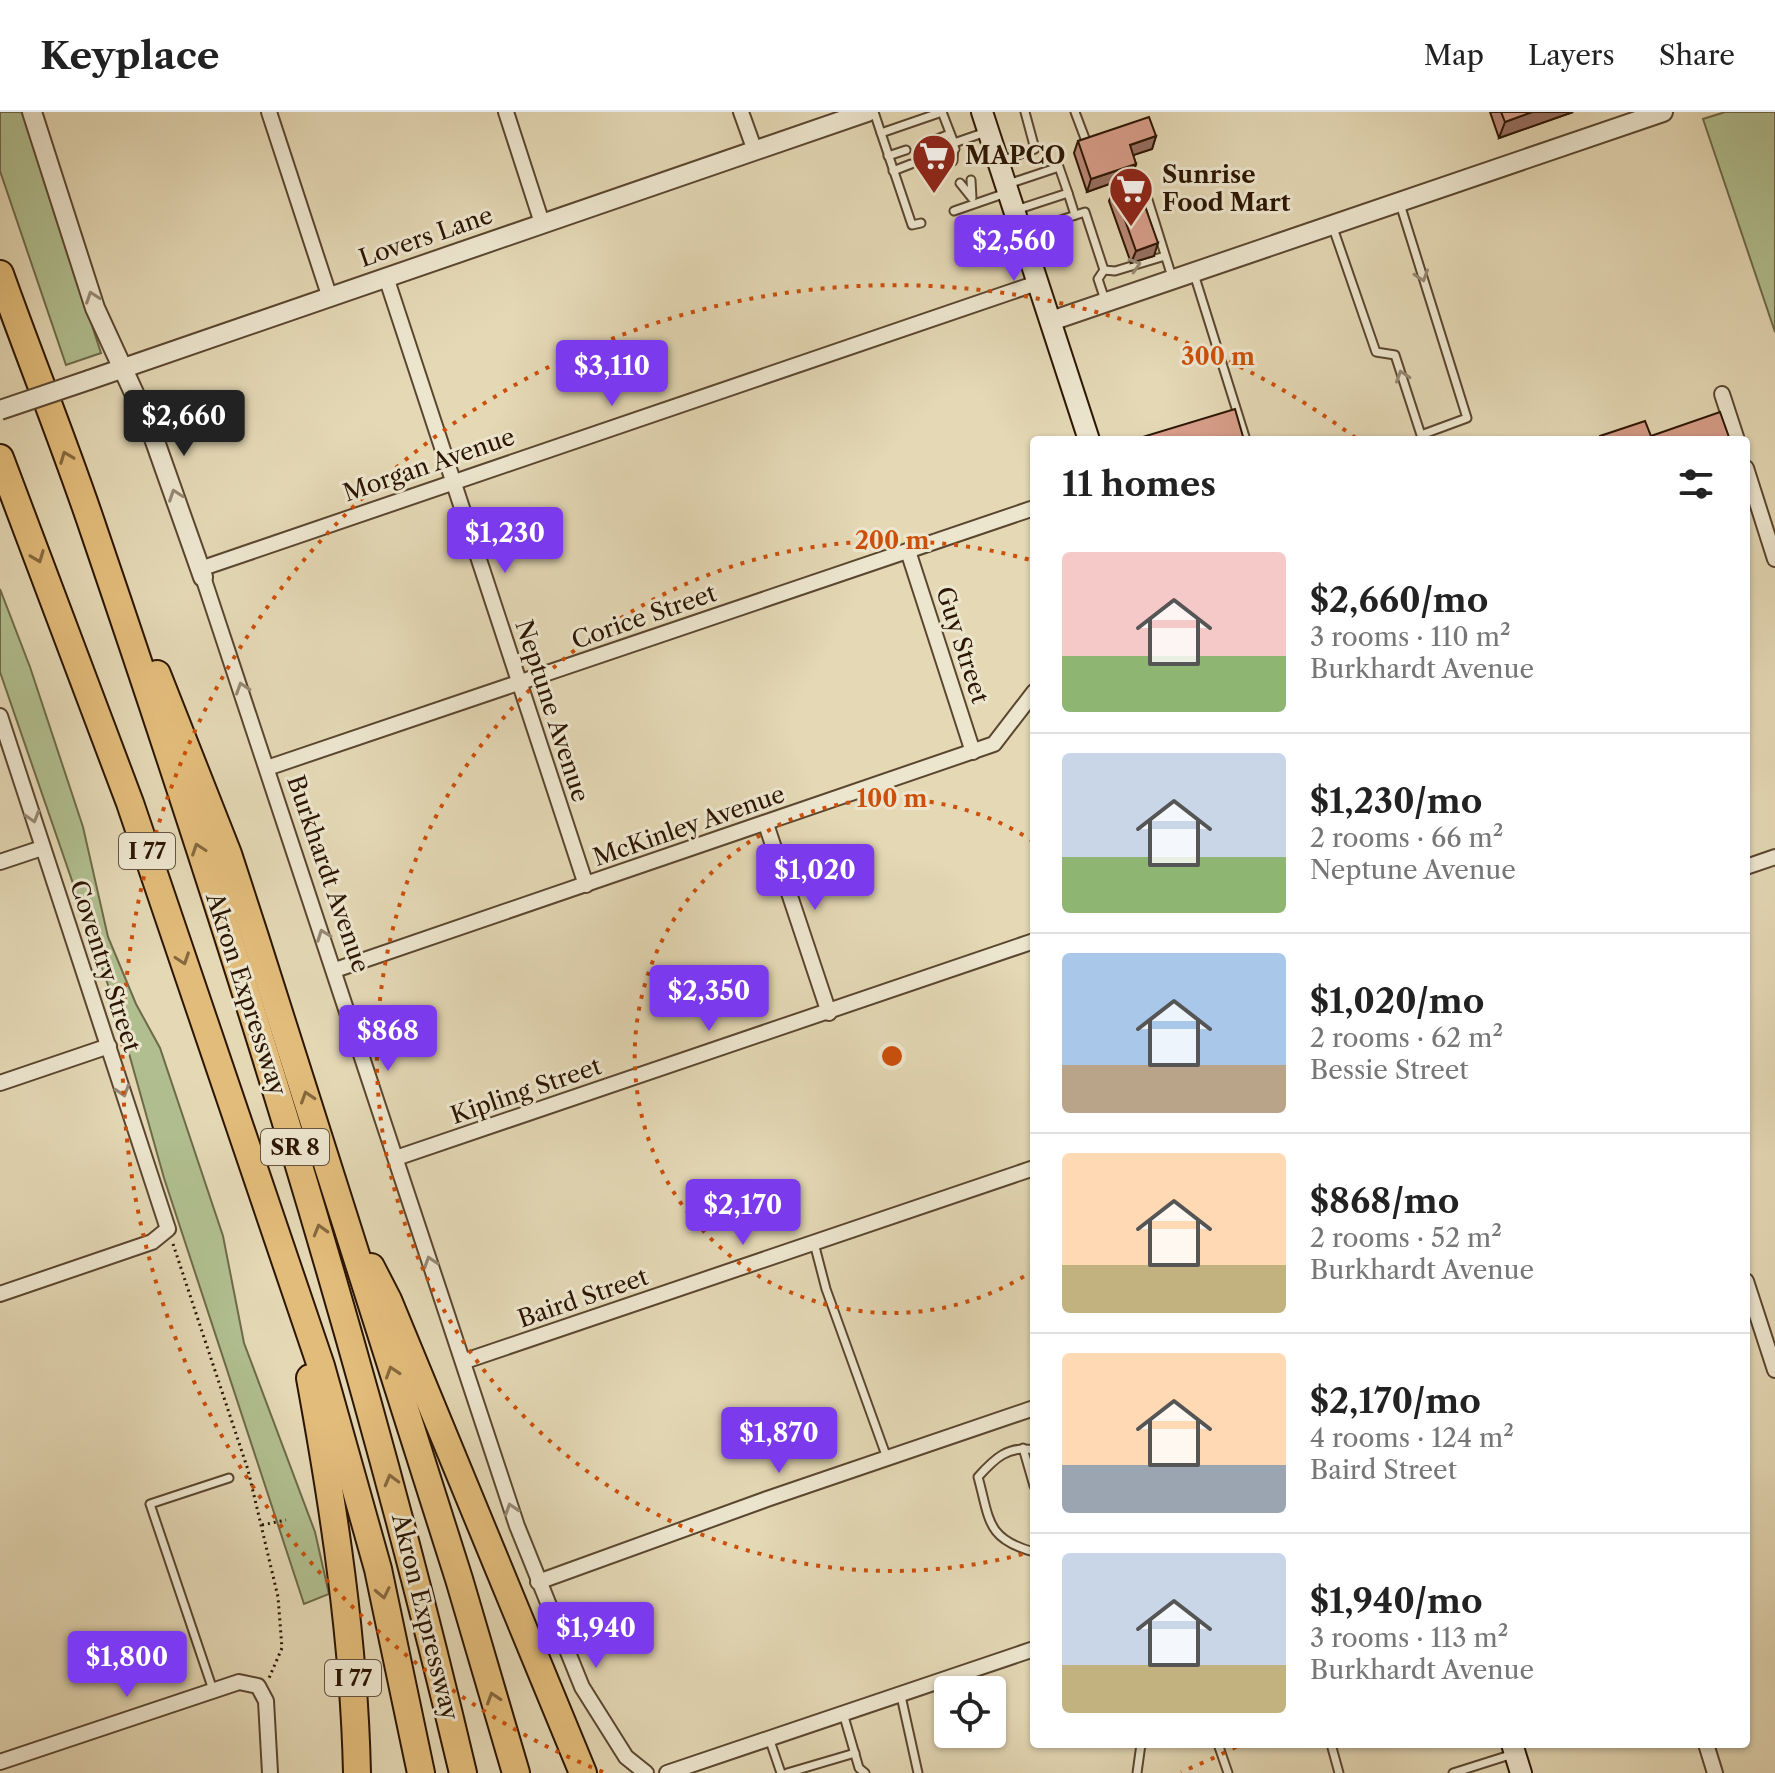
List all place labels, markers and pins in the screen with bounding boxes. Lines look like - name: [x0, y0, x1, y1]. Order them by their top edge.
- supermarket icon: MAPCO: [910, 132, 958, 195]
- place label: MAPCO: [965, 141, 1065, 170]
- place label: Sunrise Food Mart: [1162, 160, 1291, 217]
- supermarket icon: Sunrise Food Mart: [1107, 165, 1155, 228]
- pin: $2,560: [949, 215, 1079, 283]
- pin: $3,110: [547, 340, 677, 408]
- pin: $2,660: [119, 390, 249, 458]
- pin: $1,230: [440, 507, 570, 575]
- pin: $1,020: [750, 844, 880, 912]
- pin: $2,350: [644, 965, 774, 1033]
- pin: $868: [341, 1005, 435, 1073]
- centre of rings: [878, 1042, 906, 1070]
- pin: $2,170: [678, 1179, 808, 1247]
- pin: $1,870: [714, 1407, 844, 1475]
- pin: $1,940: [531, 1602, 661, 1670]
- pin: $1,800: [62, 1631, 192, 1699]

